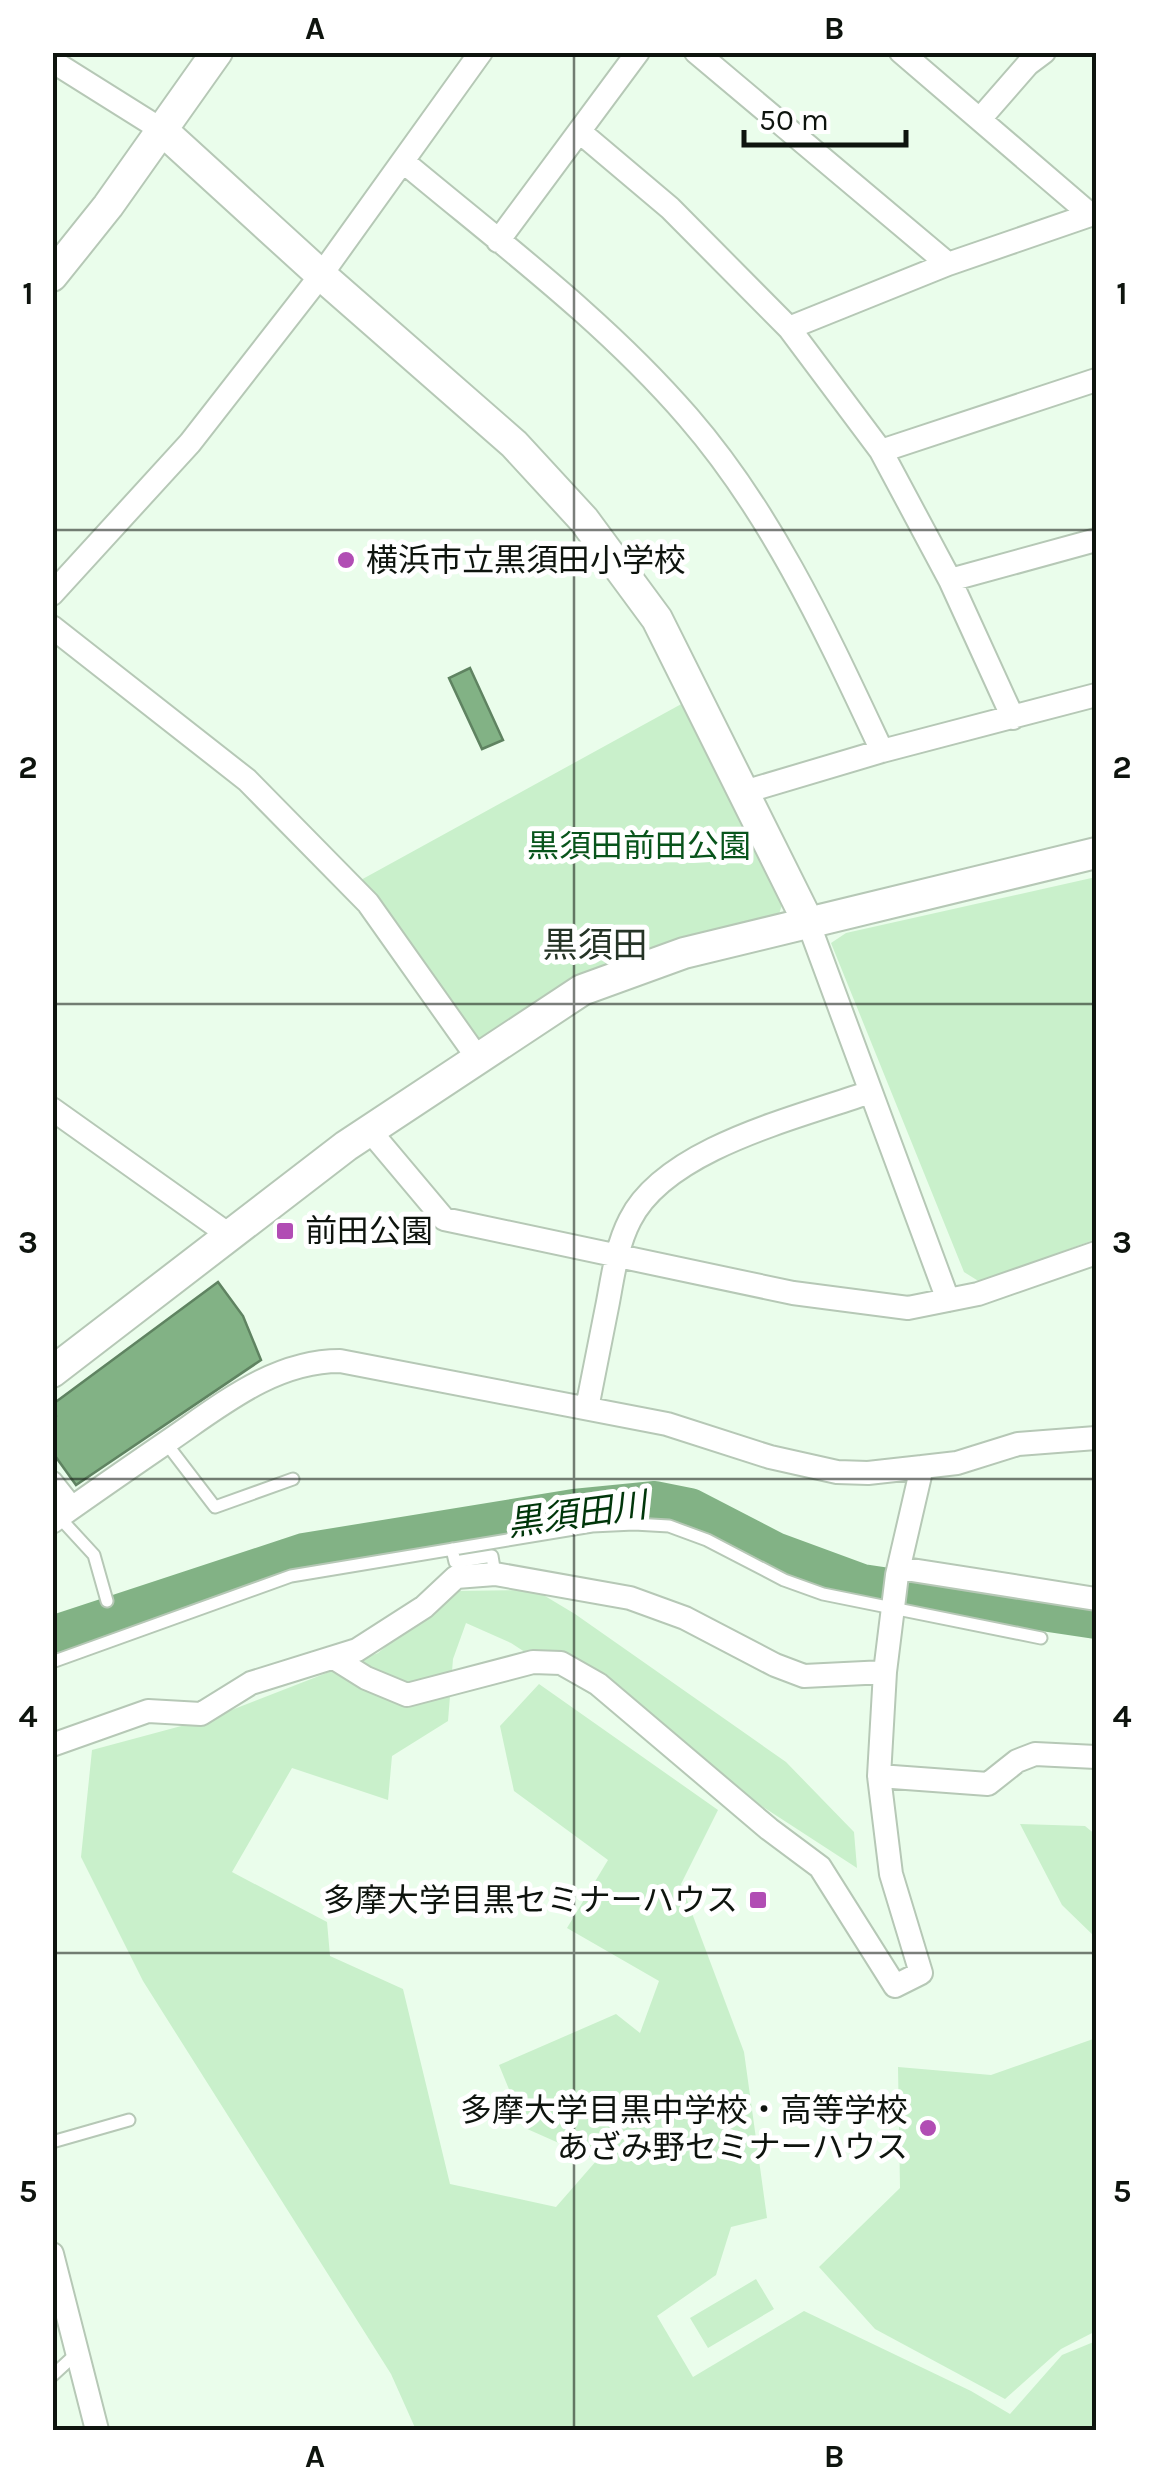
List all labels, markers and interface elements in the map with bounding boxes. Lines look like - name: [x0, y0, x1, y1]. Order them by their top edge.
- text: A: [305, 10, 325, 47]
- text: B: [824, 10, 844, 47]
- scale bar: [744, 85, 906, 147]
- text: 50 m: [759, 102, 829, 138]
- text: 1: [22, 275, 34, 312]
- text: 1: [1116, 275, 1128, 312]
- place label: 横浜市立黒須田小学校: [366, 542, 686, 579]
- marker: 横浜市立黒須田小学校: [335, 549, 357, 571]
- text: 2: [18, 749, 38, 786]
- text: 2: [1112, 749, 1132, 786]
- park label: 黒須田前田公園: [527, 828, 751, 865]
- district label: 黒須田: [542, 925, 648, 966]
- place label: 前田公園: [305, 1213, 433, 1250]
- marker: 前田公園: [274, 1220, 296, 1242]
- text: 3: [18, 1224, 38, 1261]
- text: 3: [1112, 1224, 1132, 1261]
- water label: 黒須田川: [505, 1484, 653, 1545]
- text: 4: [18, 1698, 38, 1735]
- text: 4: [1112, 1698, 1132, 1735]
- place label: 多摩大学目黒セミナーハウス: [323, 1882, 738, 1919]
- marker: 多摩大学目黒セミナーハウス: [747, 1889, 769, 1911]
- place label: 多摩大学目黒中学校・高等学校 あざみ野セミナーハウス: [460, 2092, 908, 2166]
- marker: 多摩大学目黒中学校・高等学校 あざみ野セミナーハウス: [917, 2117, 939, 2139]
- text: 5: [19, 2173, 37, 2210]
- text: 5: [1113, 2173, 1131, 2210]
- text: A: [305, 2438, 325, 2475]
- text: B: [824, 2438, 844, 2475]

